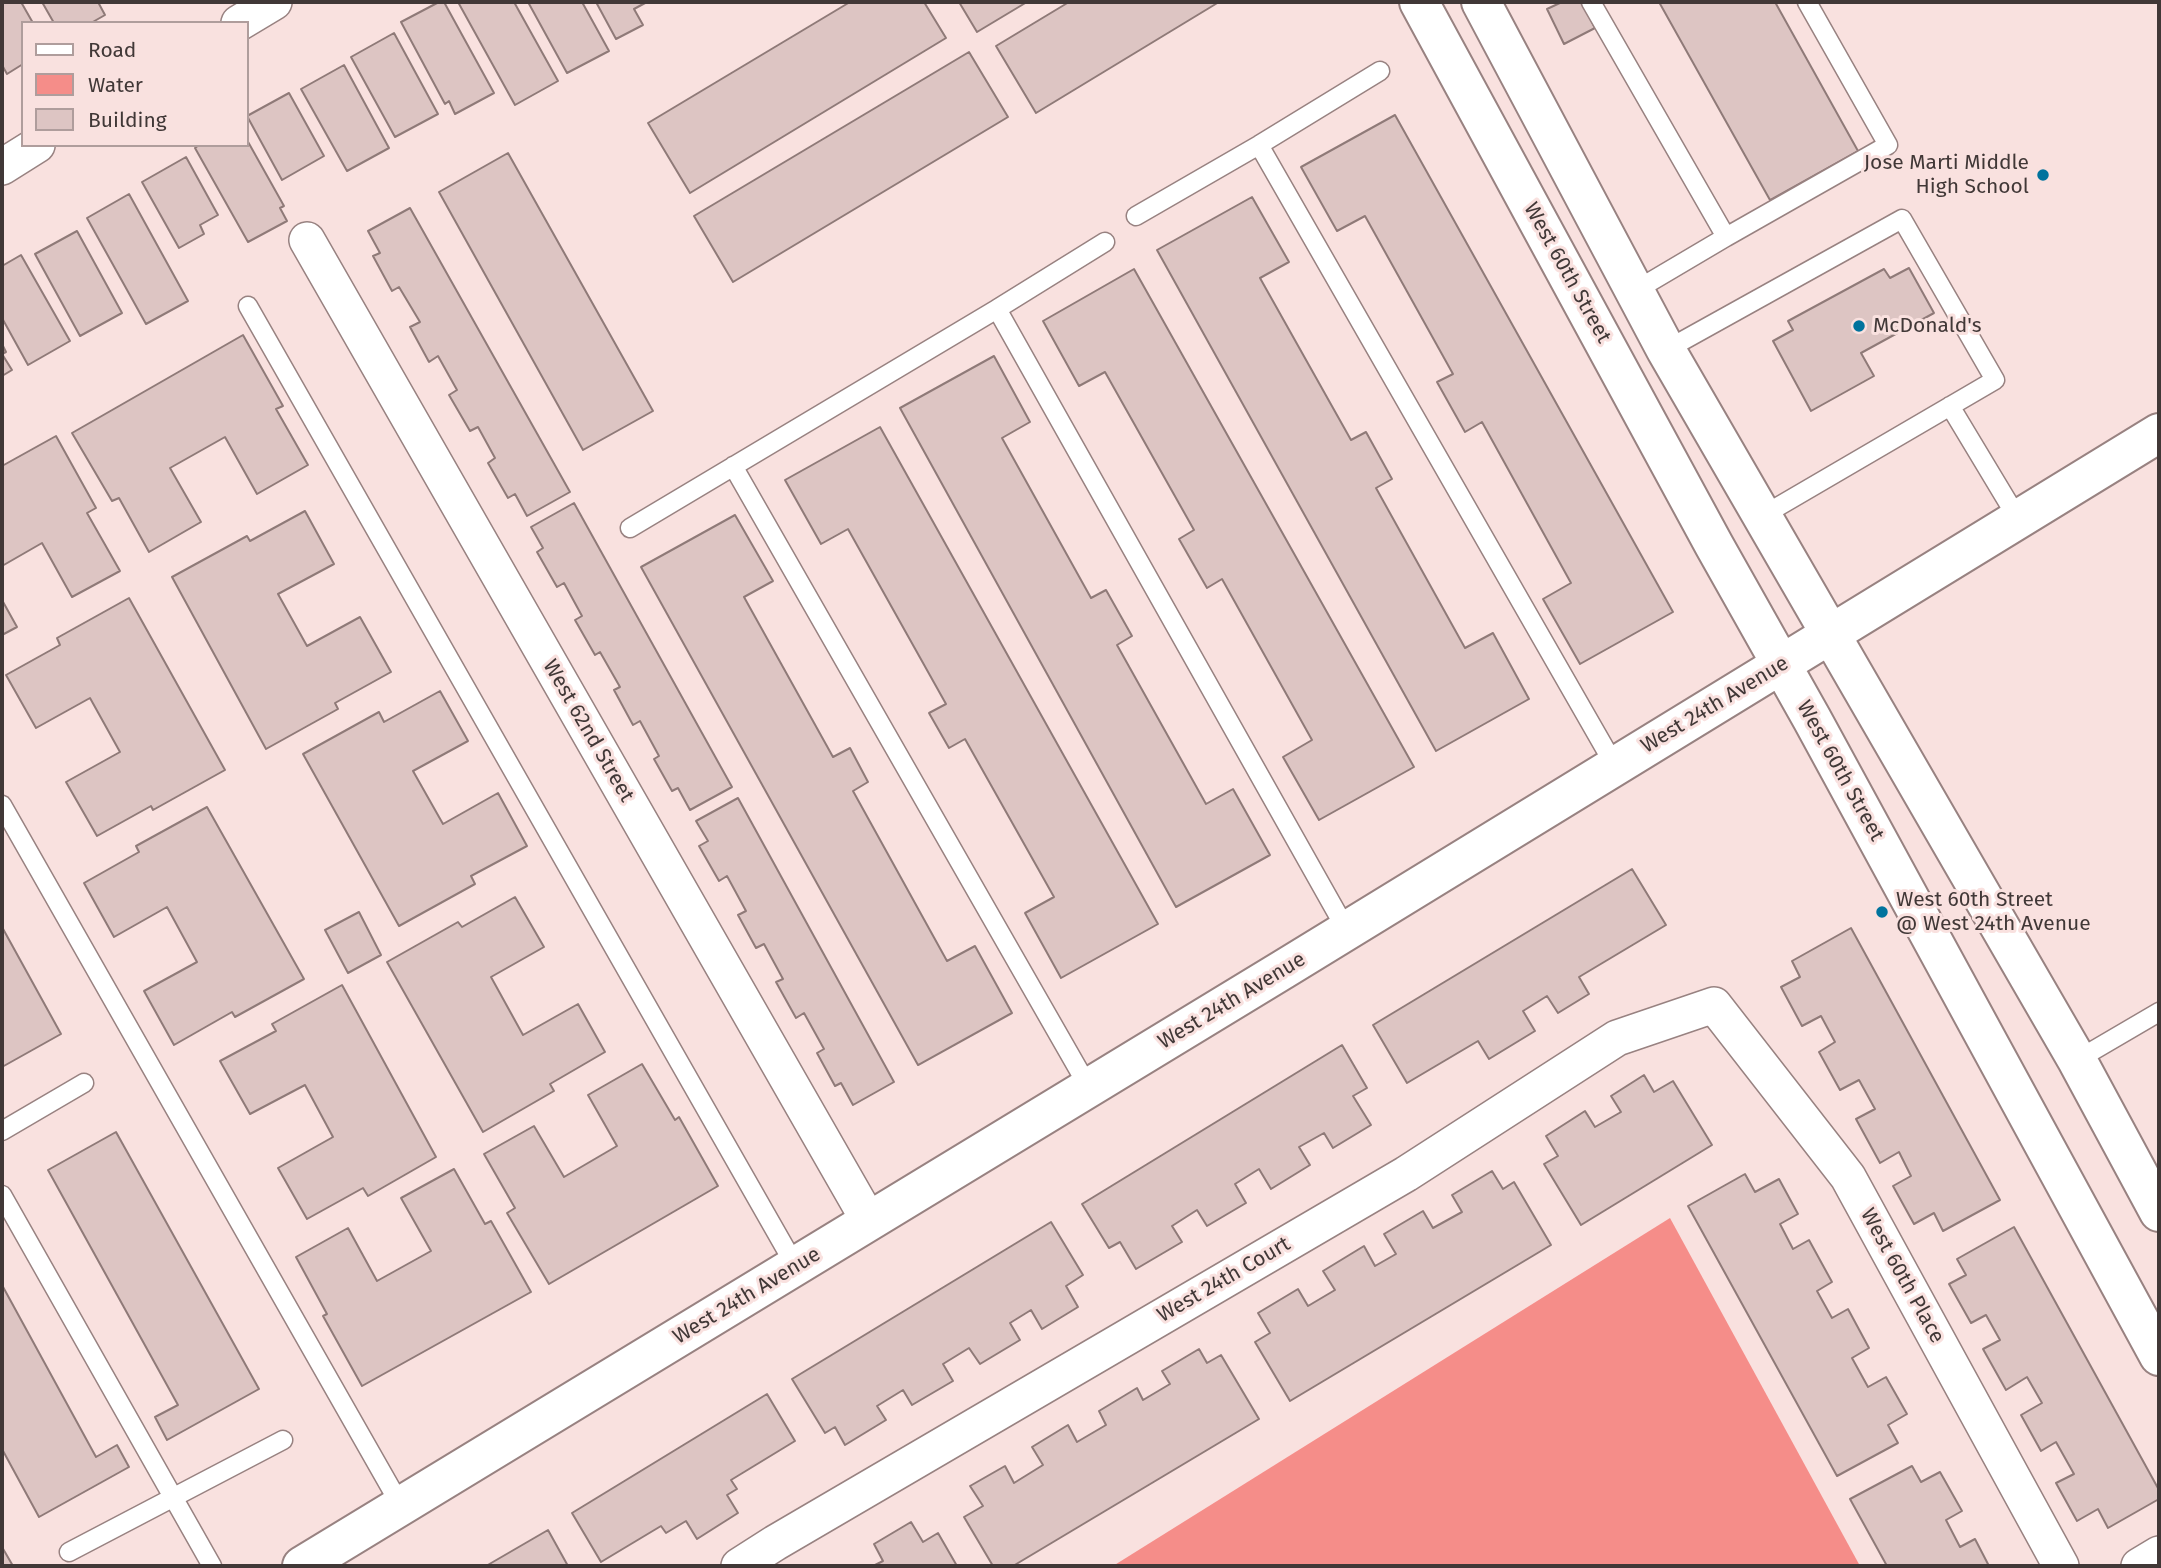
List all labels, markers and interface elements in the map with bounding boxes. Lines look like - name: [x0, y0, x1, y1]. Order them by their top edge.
- legend: [21, 21, 248, 147]
- text: Road: [88, 37, 136, 63]
- text: Water: [88, 72, 143, 98]
- text: Building: [88, 107, 167, 133]
- place label: Jose Marti Middle High School: [1864, 150, 2029, 200]
- marker: Jose Marti Middle High School: [2035, 167, 2051, 183]
- street label: West 60th Street: [1518, 198, 1616, 348]
- place label: McDonald's: [1873, 313, 1981, 339]
- marker: McDonald's: [1851, 318, 1867, 334]
- street label: West 24th Avenue: [1637, 651, 1793, 759]
- street label: West 62nd Street: [537, 655, 639, 807]
- street label: West 60th Street: [1791, 696, 1889, 846]
- place label: West 60th Street @ West 24th Avenue: [1896, 887, 2091, 937]
- marker: West 60th Street @ West 24th Avenue: [1874, 904, 1890, 920]
- street label: West 24th Avenue: [1154, 947, 1310, 1055]
- street label: West 60th Place: [1855, 1204, 1949, 1348]
- street label: West 24th Court: [1153, 1232, 1295, 1328]
- street label: West 24th Avenue: [669, 1242, 825, 1350]

